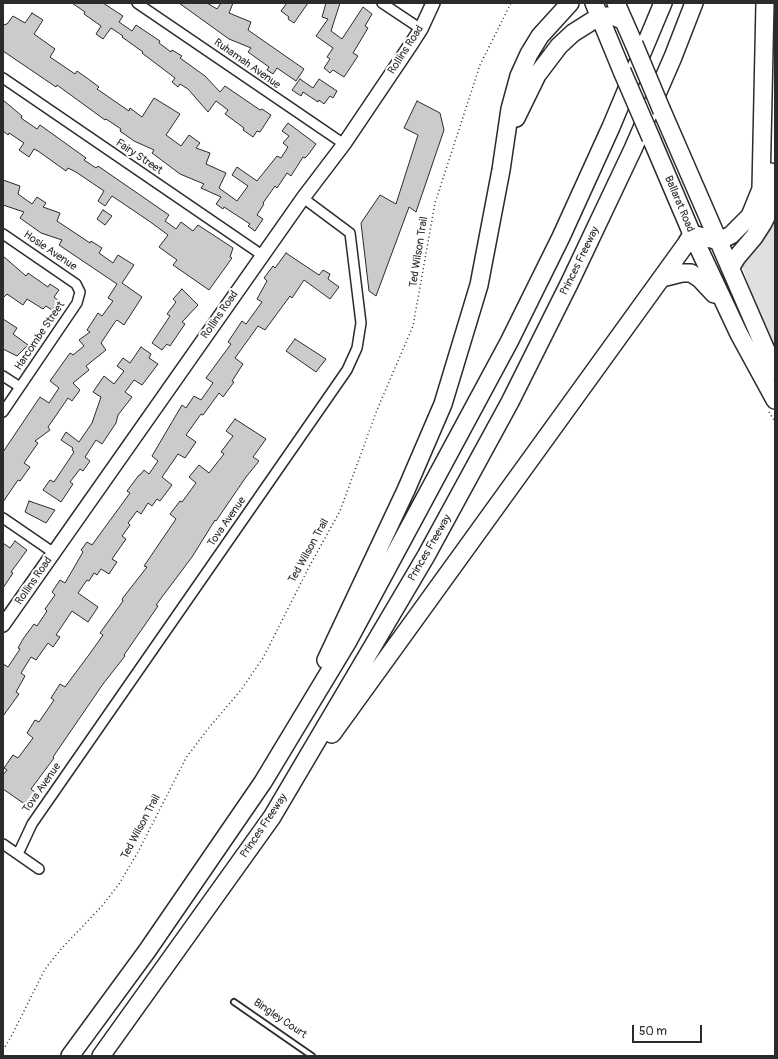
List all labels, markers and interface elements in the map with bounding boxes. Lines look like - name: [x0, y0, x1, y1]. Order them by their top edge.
- street label: Rollins Road: [385, 23, 427, 77]
- street label: Ruhamah Avenue: [211, 36, 283, 92]
- street label: Fairy Street: [113, 136, 165, 178]
- street label: Ballarat Road: [661, 174, 697, 234]
- street label: Ted Wilson Trail: [407, 216, 431, 288]
- street label: Princes Freeway: [558, 225, 602, 297]
- street label: Hosie Avenue: [21, 228, 79, 274]
- street label: Rollins Road: [199, 289, 241, 341]
- street label: Harcombe Street: [12, 299, 68, 373]
- street label: Tova Avenue: [205, 495, 249, 549]
- street label: Princes Freeway: [406, 512, 454, 584]
- street label: Ted Wilson Trail: [286, 517, 332, 585]
- street label: Rollins Road: [13, 555, 55, 607]
- street label: Tova Avenue: [20, 761, 64, 815]
- street label: Princes Freeway: [238, 791, 290, 861]
- street label: Ted Wilson Trail: [118, 792, 164, 862]
- street label: Bingley Court: [251, 996, 309, 1042]
- scale bar: [634, 1017, 704, 1043]
- text: 50 m: [639, 1024, 667, 1039]

